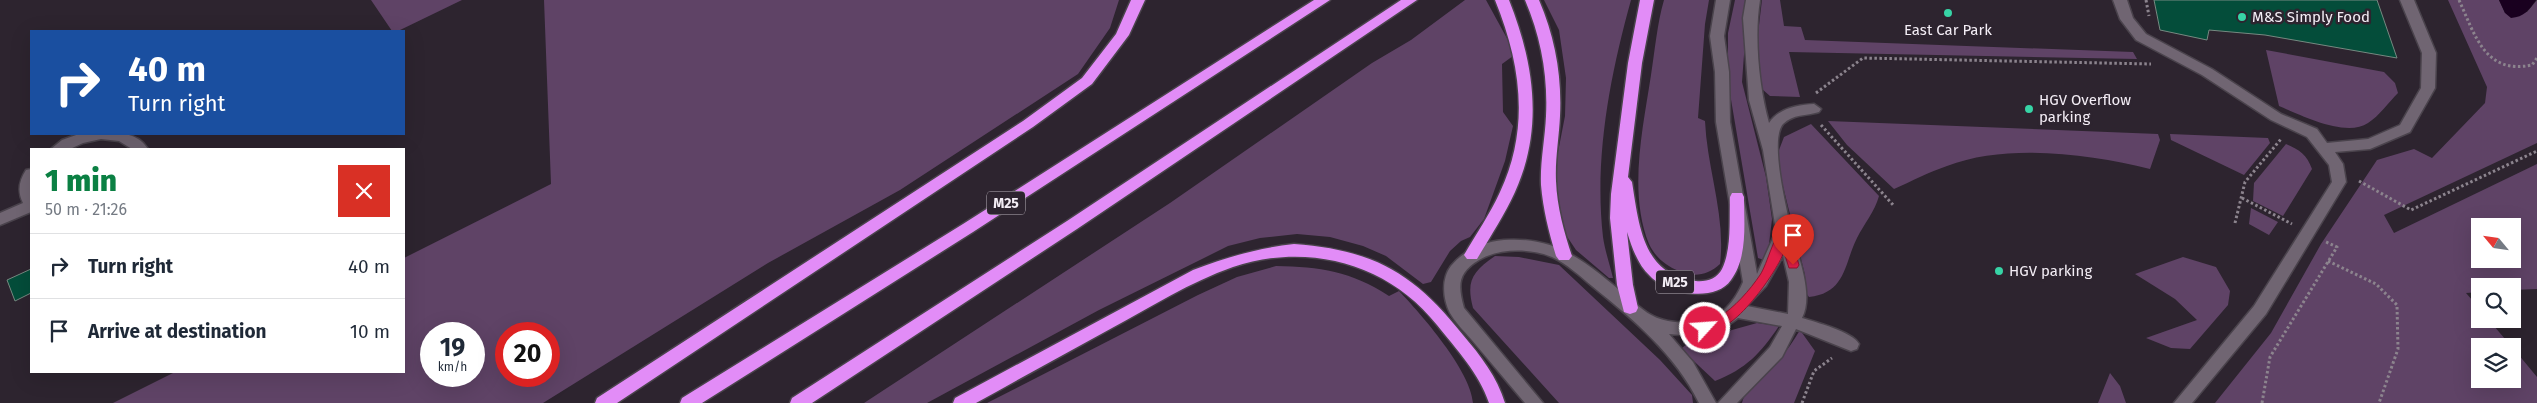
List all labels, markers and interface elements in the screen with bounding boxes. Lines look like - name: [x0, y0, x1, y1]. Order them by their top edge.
- marker: East Car Park: [1942, 7, 1954, 19]
- place label: M&S Simply Food: [2252, 8, 2370, 26]
- marker: M&S Simply Food: [2236, 11, 2248, 23]
- place label: East Car Park: [1904, 21, 1992, 39]
- text: 40 m: [128, 48, 206, 90]
- icon: right: [45, 50, 110, 115]
- text: Turn right: [128, 90, 225, 117]
- place label: HGV Overflow parking: [2039, 91, 2131, 126]
- marker: HGV Overflow parking: [2023, 103, 2035, 115]
- text: 1 min: [45, 163, 117, 199]
- button: close: [338, 165, 390, 217]
- road number: M25: [987, 192, 1025, 214]
- text: 50 m · 21:26: [45, 200, 127, 219]
- pin: [1772, 214, 1814, 265]
- north arrow: [2471, 218, 2521, 268]
- map controls: [2471, 218, 2521, 388]
- icon: arrive: [1779, 221, 1807, 249]
- icon: right: [45, 252, 73, 280]
- text: Turn right: [88, 255, 173, 278]
- text: 40 m: [348, 255, 390, 278]
- place label: HGV parking: [2009, 262, 2092, 280]
- marker: HGV parking: [1993, 265, 2005, 277]
- road number: M25: [1656, 270, 1694, 294]
- button: search: [2471, 278, 2521, 328]
- position arrow: [1678, 301, 1730, 353]
- icon: arrive: [45, 317, 73, 345]
- text: Arrive at destination: [88, 320, 267, 343]
- text: 10 m: [350, 320, 390, 343]
- speed limit sign: 20: [495, 322, 560, 387]
- text: 19: [440, 333, 465, 363]
- button: layers: [2471, 338, 2521, 388]
- text: km/h: [438, 360, 467, 374]

